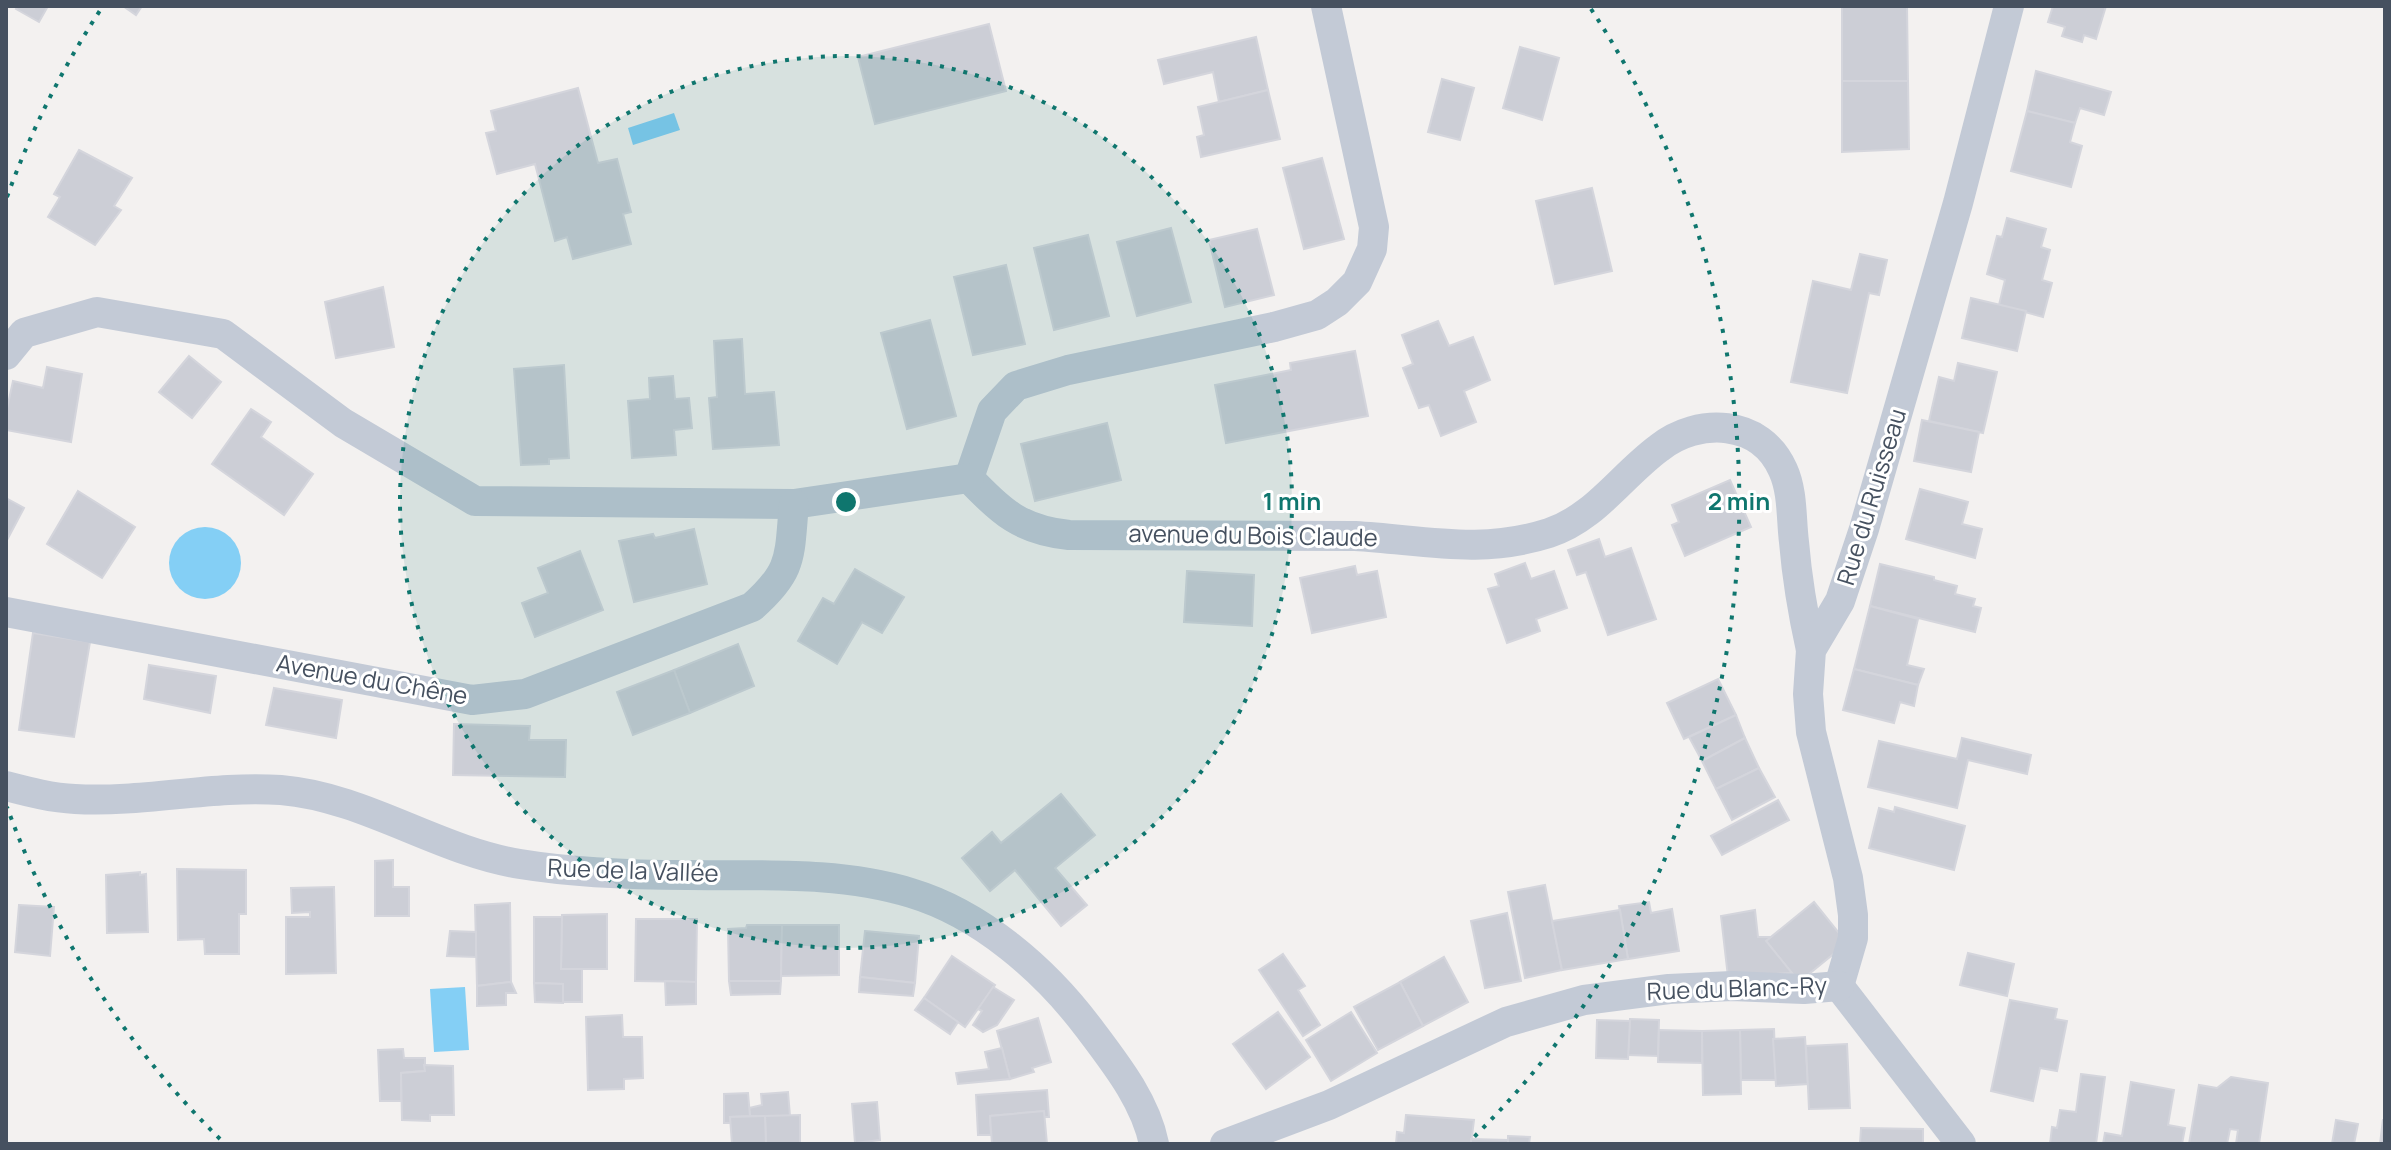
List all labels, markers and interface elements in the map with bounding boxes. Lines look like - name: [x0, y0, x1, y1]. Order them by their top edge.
- street label: Rue du Ruisseau: [1828, 404, 1913, 589]
- text: 1 min: [1263, 484, 1321, 517]
- text: 2 min: [1708, 484, 1770, 517]
- centre of rings: [832, 488, 860, 516]
- street label: avenue du Bois Claude: [1128, 516, 1378, 553]
- street label: Avenue du Chêne: [274, 645, 470, 712]
- street label: Rue de la Vallée: [547, 850, 719, 889]
- street label: Rue du Blanc-Ry: [1646, 968, 1828, 1007]

